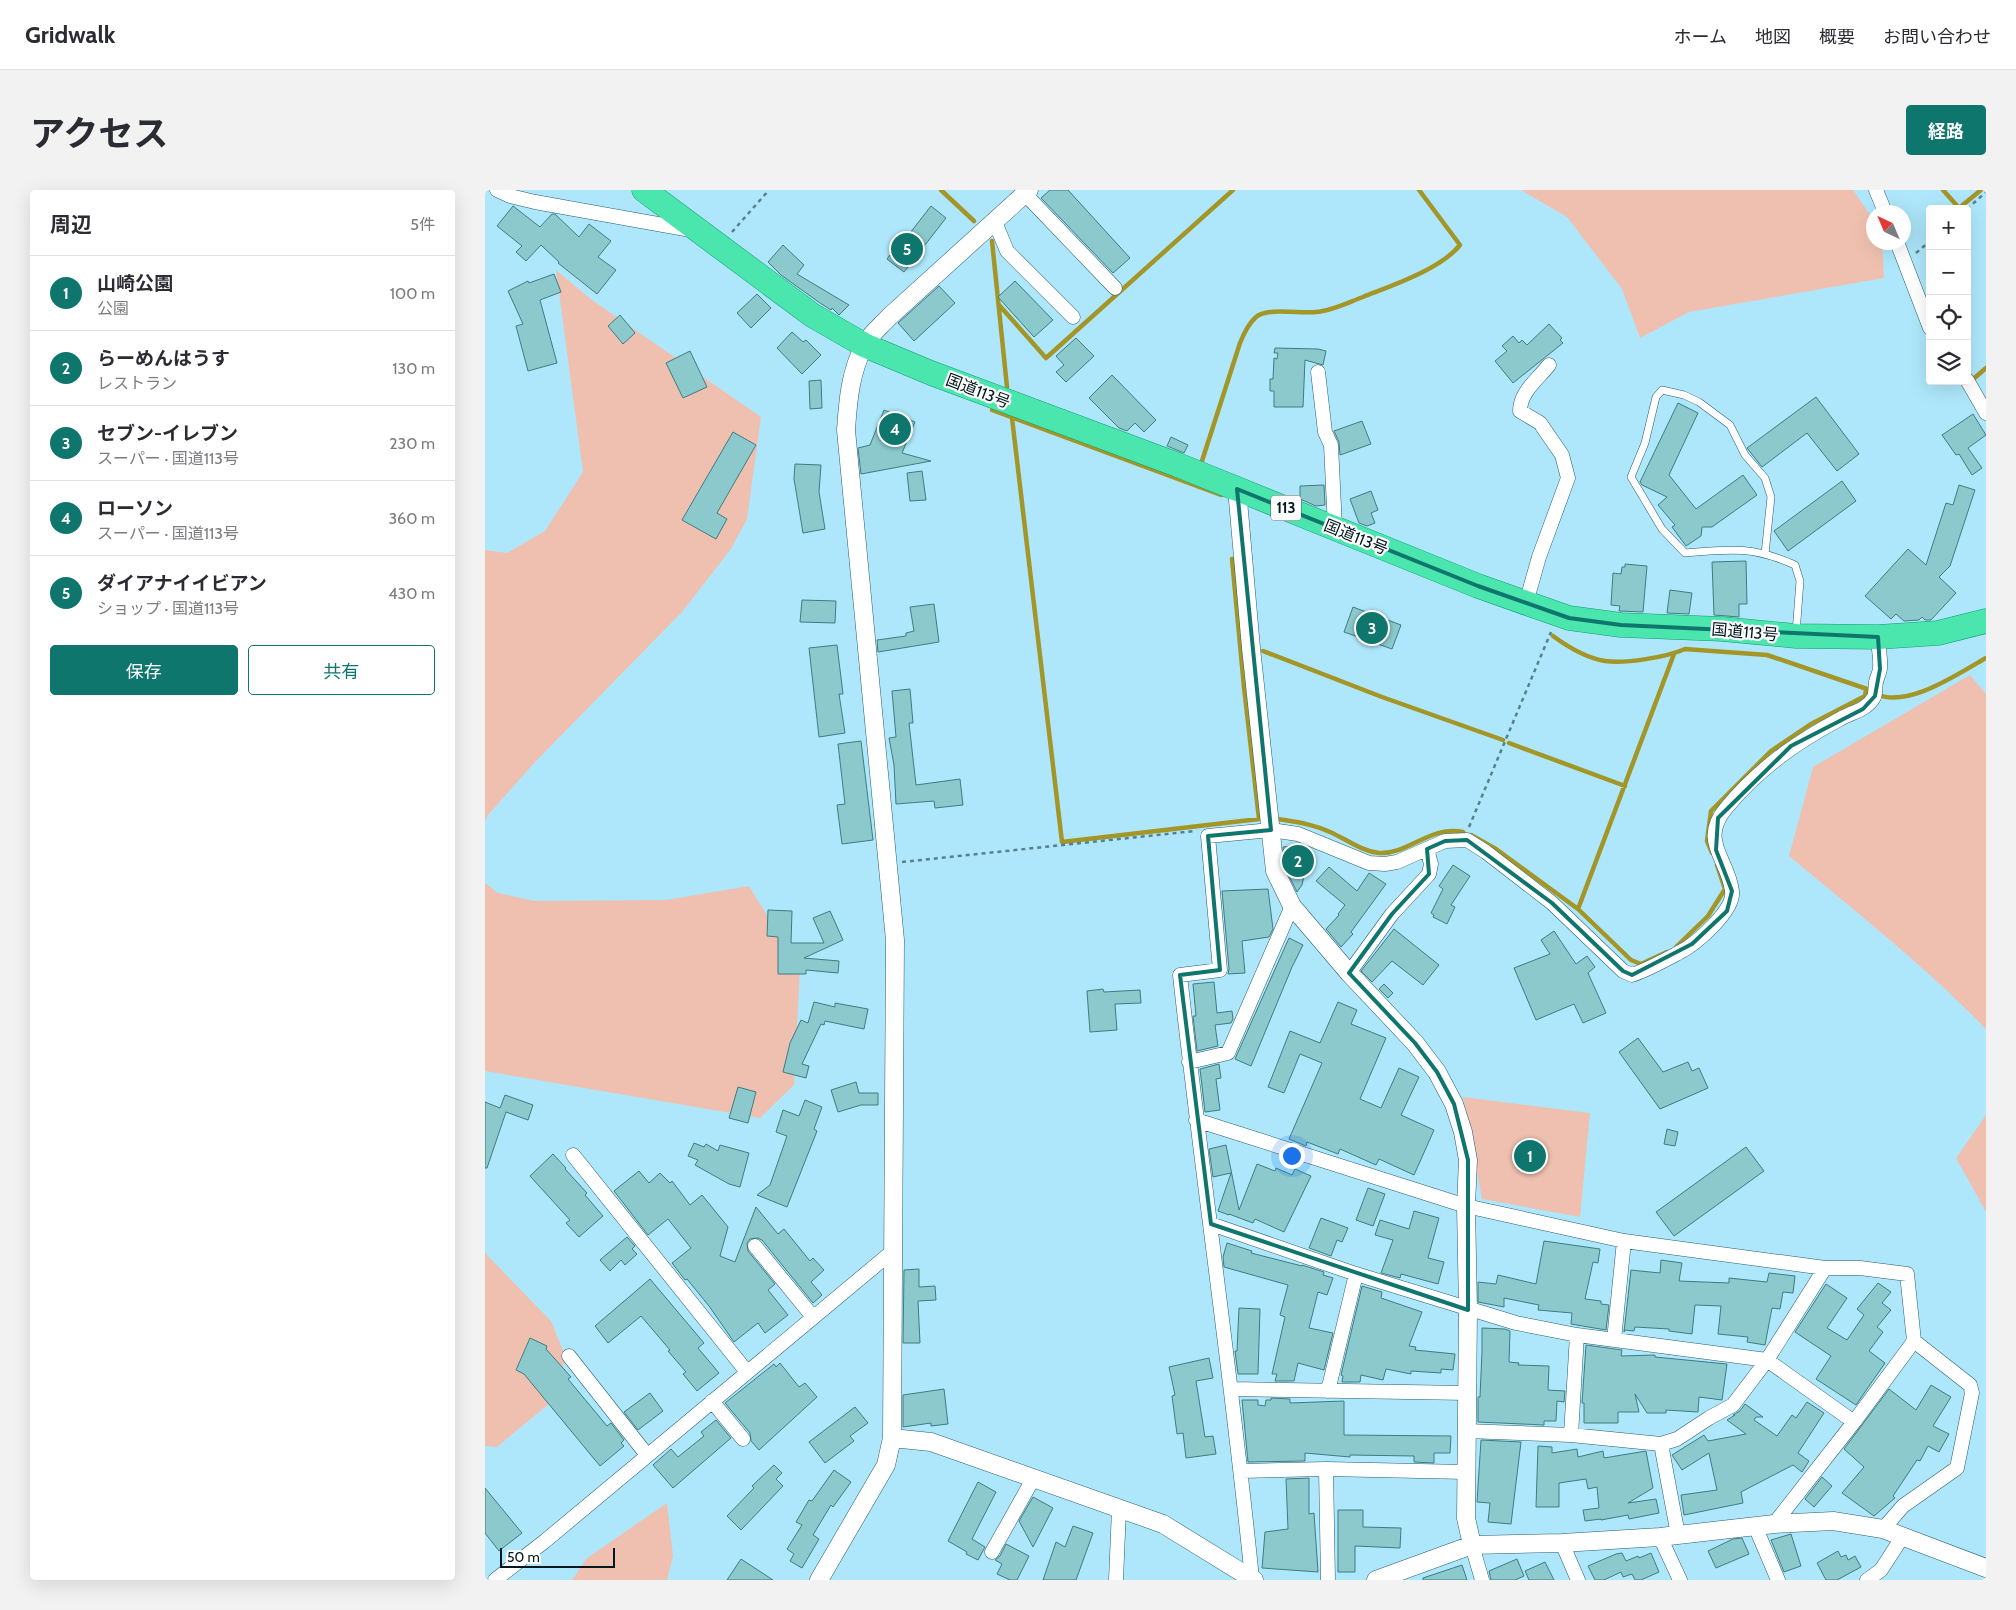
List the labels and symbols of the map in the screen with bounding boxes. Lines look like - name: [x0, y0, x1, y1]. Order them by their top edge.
- north arrow: [1866, 205, 1911, 250]
- pin: 5: [891, 230, 923, 268]
- street label: 国道113号: [943, 370, 1013, 412]
- pin: 4: [879, 410, 911, 448]
- road number: 113: [1271, 496, 1301, 520]
- street label: 国道113号: [1321, 516, 1391, 558]
- pin: 3: [1356, 609, 1388, 647]
- street label: 国道113号: [1711, 620, 1779, 644]
- pin: 2: [1282, 842, 1314, 880]
- pin: 1: [1514, 1137, 1546, 1175]
- your location: [1279, 1143, 1305, 1169]
- scale bar: [500, 1545, 615, 1568]

